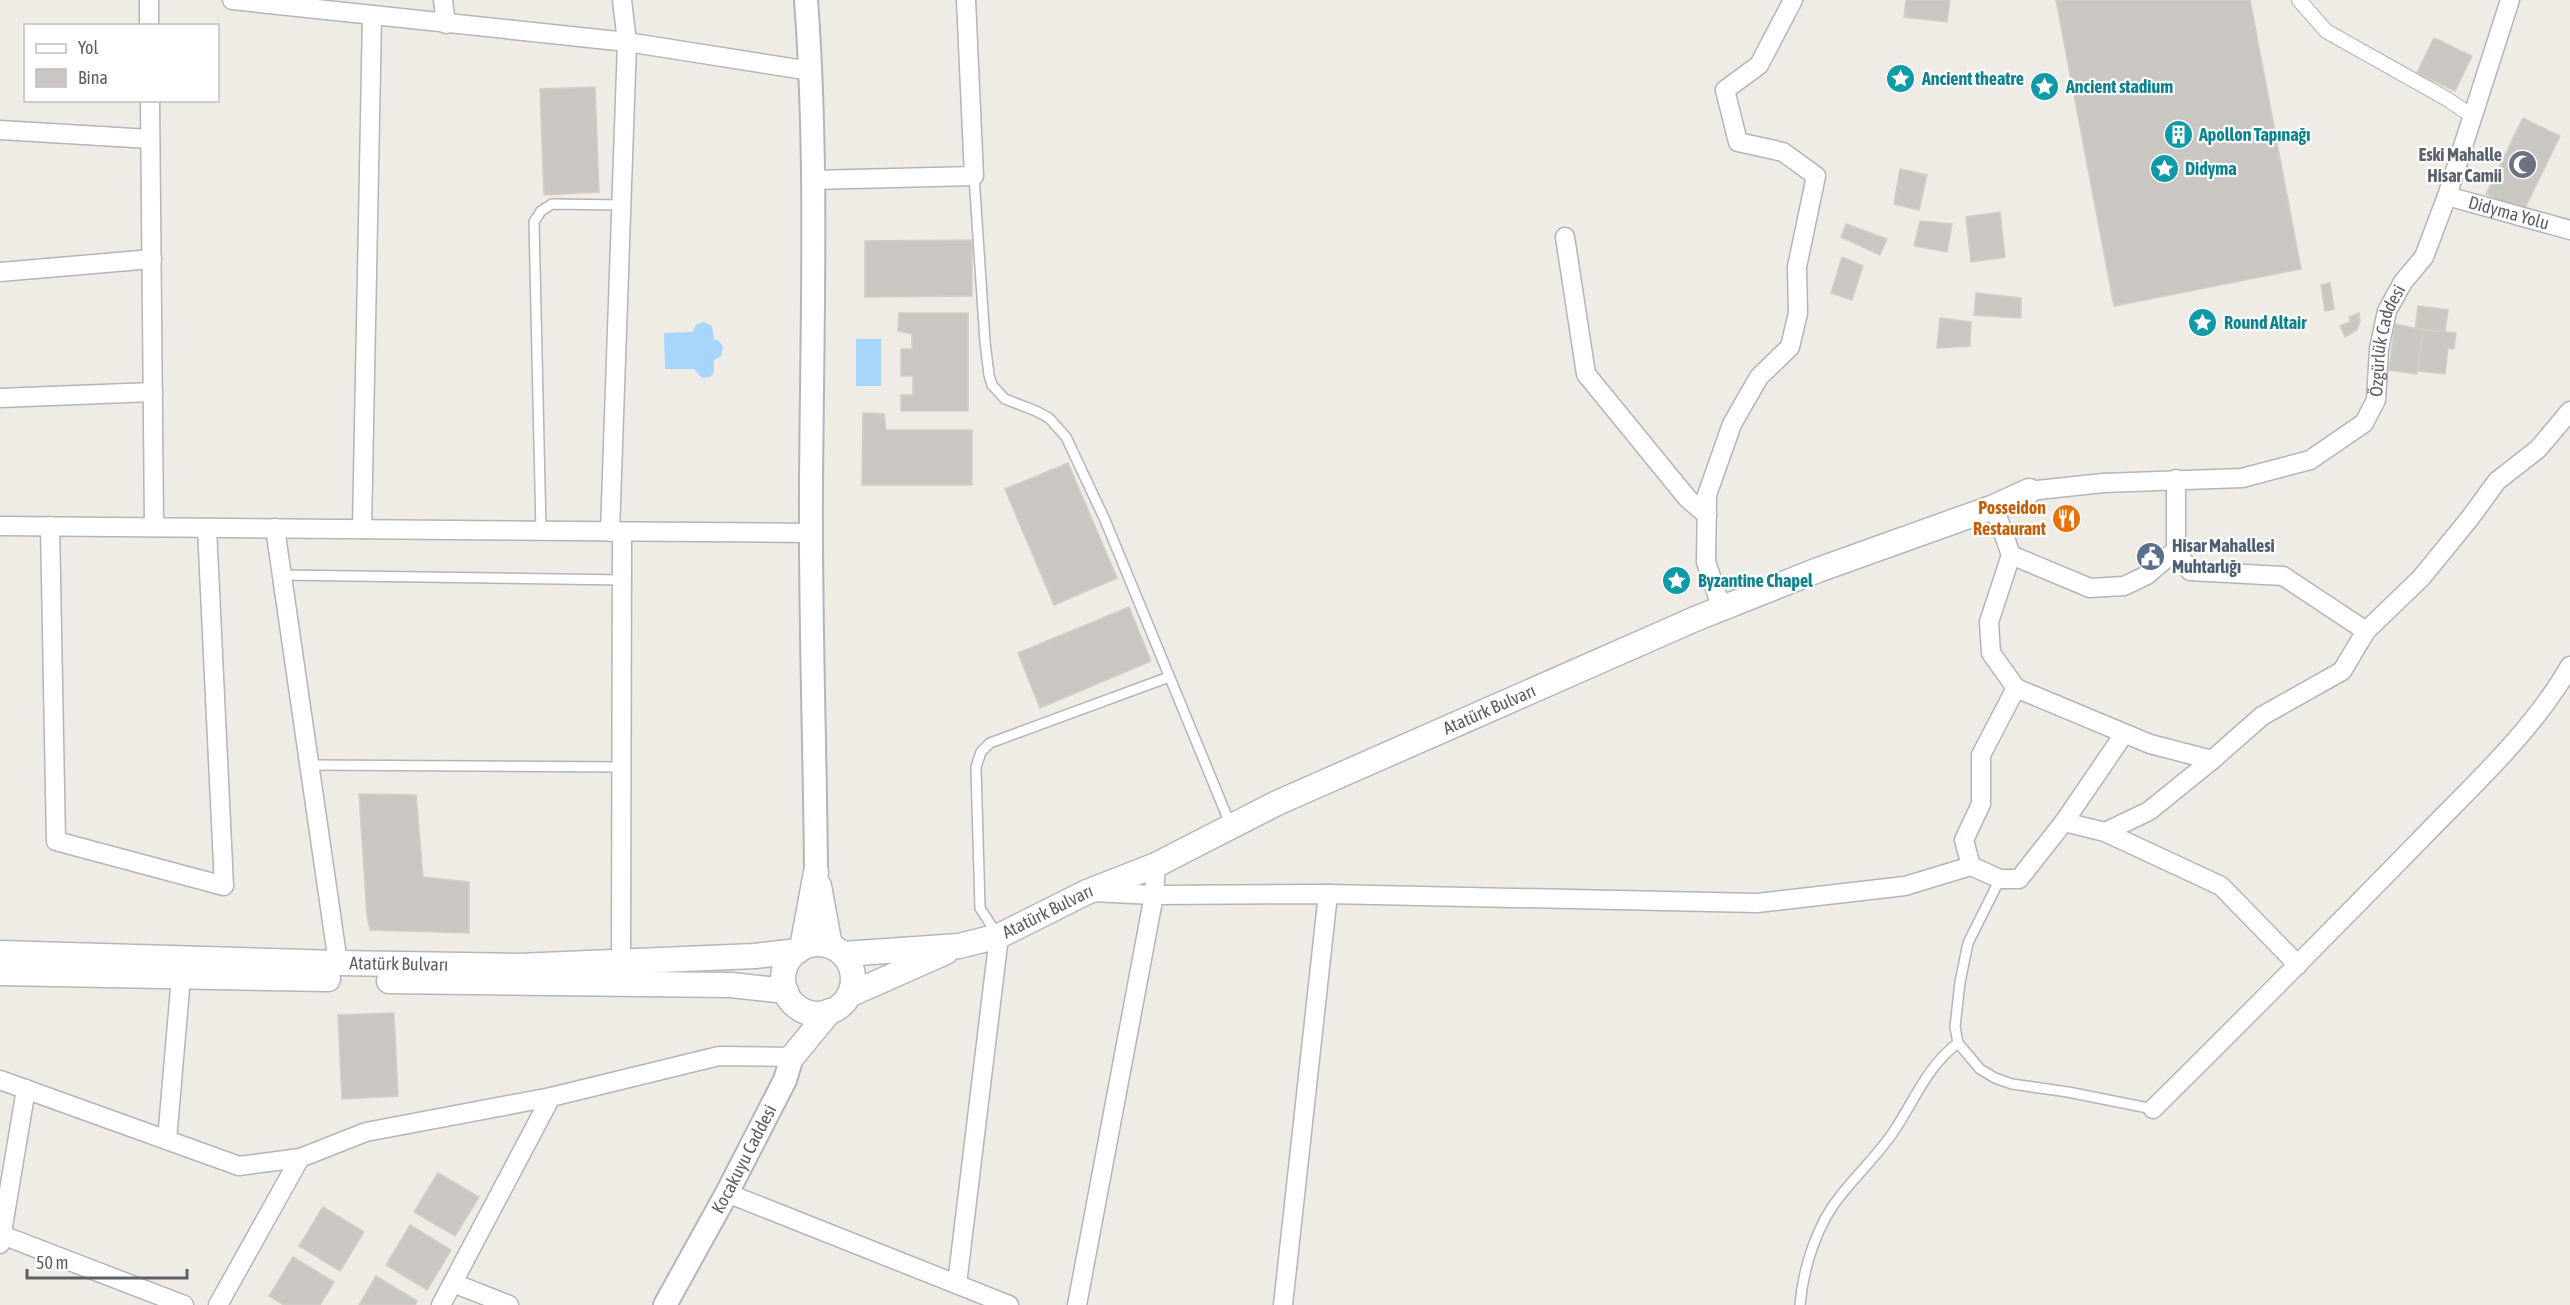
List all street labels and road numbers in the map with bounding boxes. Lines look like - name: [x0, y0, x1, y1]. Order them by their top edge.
- street label: Didyma Yolu: [2466, 191, 2552, 234]
- street label: Özgürlük Caddesi: [2365, 281, 2409, 397]
- street label: Atatürk Bulvarı: [1440, 680, 1539, 739]
- street label: Atatürk Bulvarı: [999, 880, 1096, 943]
- street label: Atatürk Bulvarı: [349, 952, 448, 975]
- street label: Kocakuyu Caddesi: [707, 1101, 781, 1217]

